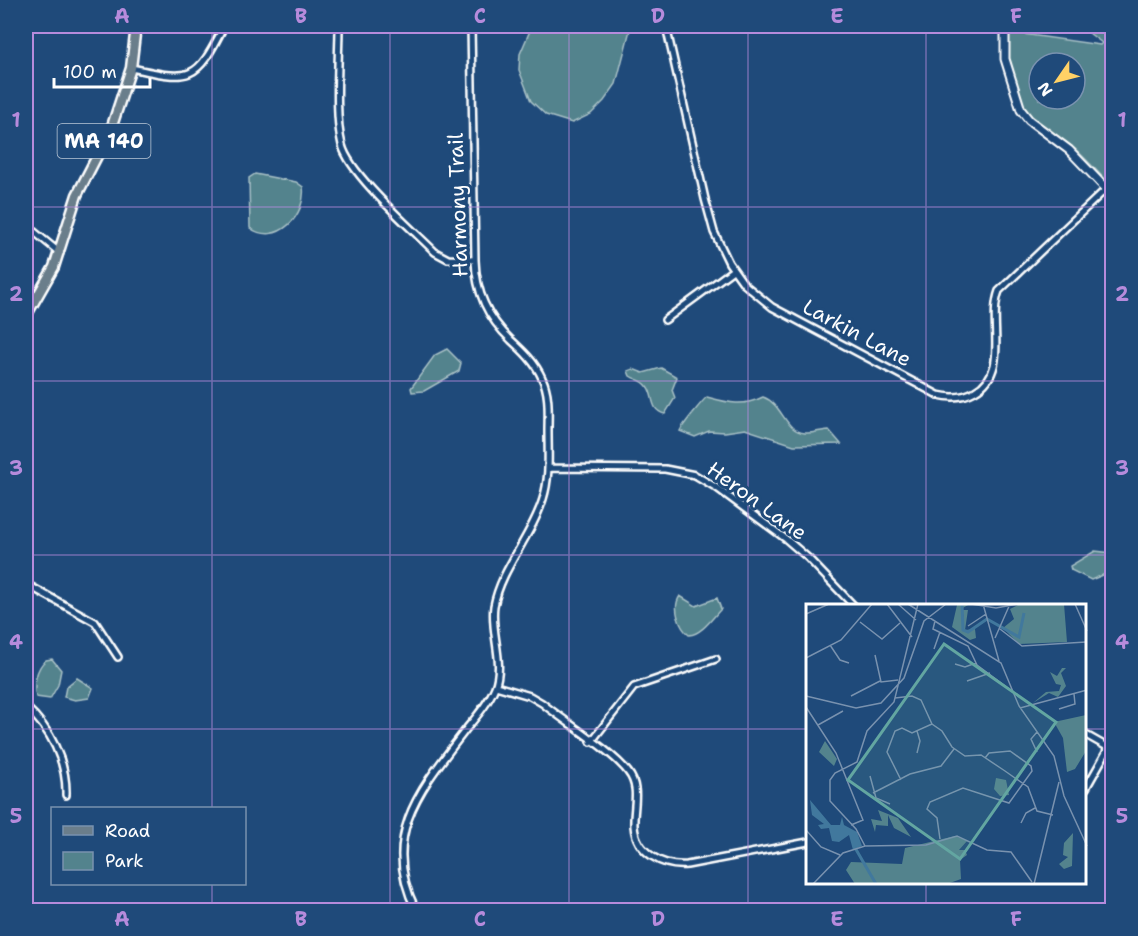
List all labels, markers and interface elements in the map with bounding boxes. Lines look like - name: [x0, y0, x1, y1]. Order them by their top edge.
- text: A: [114, 3, 130, 29]
- text: B: [295, 3, 307, 29]
- text: C: [474, 3, 486, 29]
- text: D: [651, 3, 665, 29]
- text: E: [830, 3, 844, 29]
- text: F: [1010, 3, 1022, 29]
- scale bar: [54, 51, 150, 89]
- north arrow: [1027, 51, 1087, 111]
- text: 100 m: [63, 60, 117, 84]
- text: N: [1033, 78, 1057, 101]
- text: 1: [11, 107, 21, 133]
- text: 1: [1117, 107, 1127, 133]
- road number: MA 140: [57, 124, 150, 158]
- street label: Harmony Trail: [441, 132, 475, 278]
- text: 2: [9, 281, 23, 307]
- text: 2: [1115, 281, 1129, 307]
- street label: Larkin Lane: [798, 293, 916, 373]
- text: 3: [9, 455, 23, 481]
- street label: Heron Lane: [701, 455, 813, 547]
- text: 3: [1115, 455, 1129, 481]
- inset map: [806, 604, 1087, 885]
- text: 4: [9, 629, 23, 655]
- text: 4: [1115, 629, 1129, 655]
- text: 5: [10, 803, 22, 829]
- text: 5: [1116, 803, 1128, 829]
- legend: [51, 807, 246, 885]
- text: Road: [105, 819, 150, 843]
- text: Park: [105, 849, 144, 873]
- text: A: [114, 906, 130, 932]
- text: B: [295, 906, 307, 932]
- text: C: [474, 906, 486, 932]
- text: D: [651, 906, 665, 932]
- text: E: [830, 906, 844, 932]
- text: F: [1010, 906, 1022, 932]

